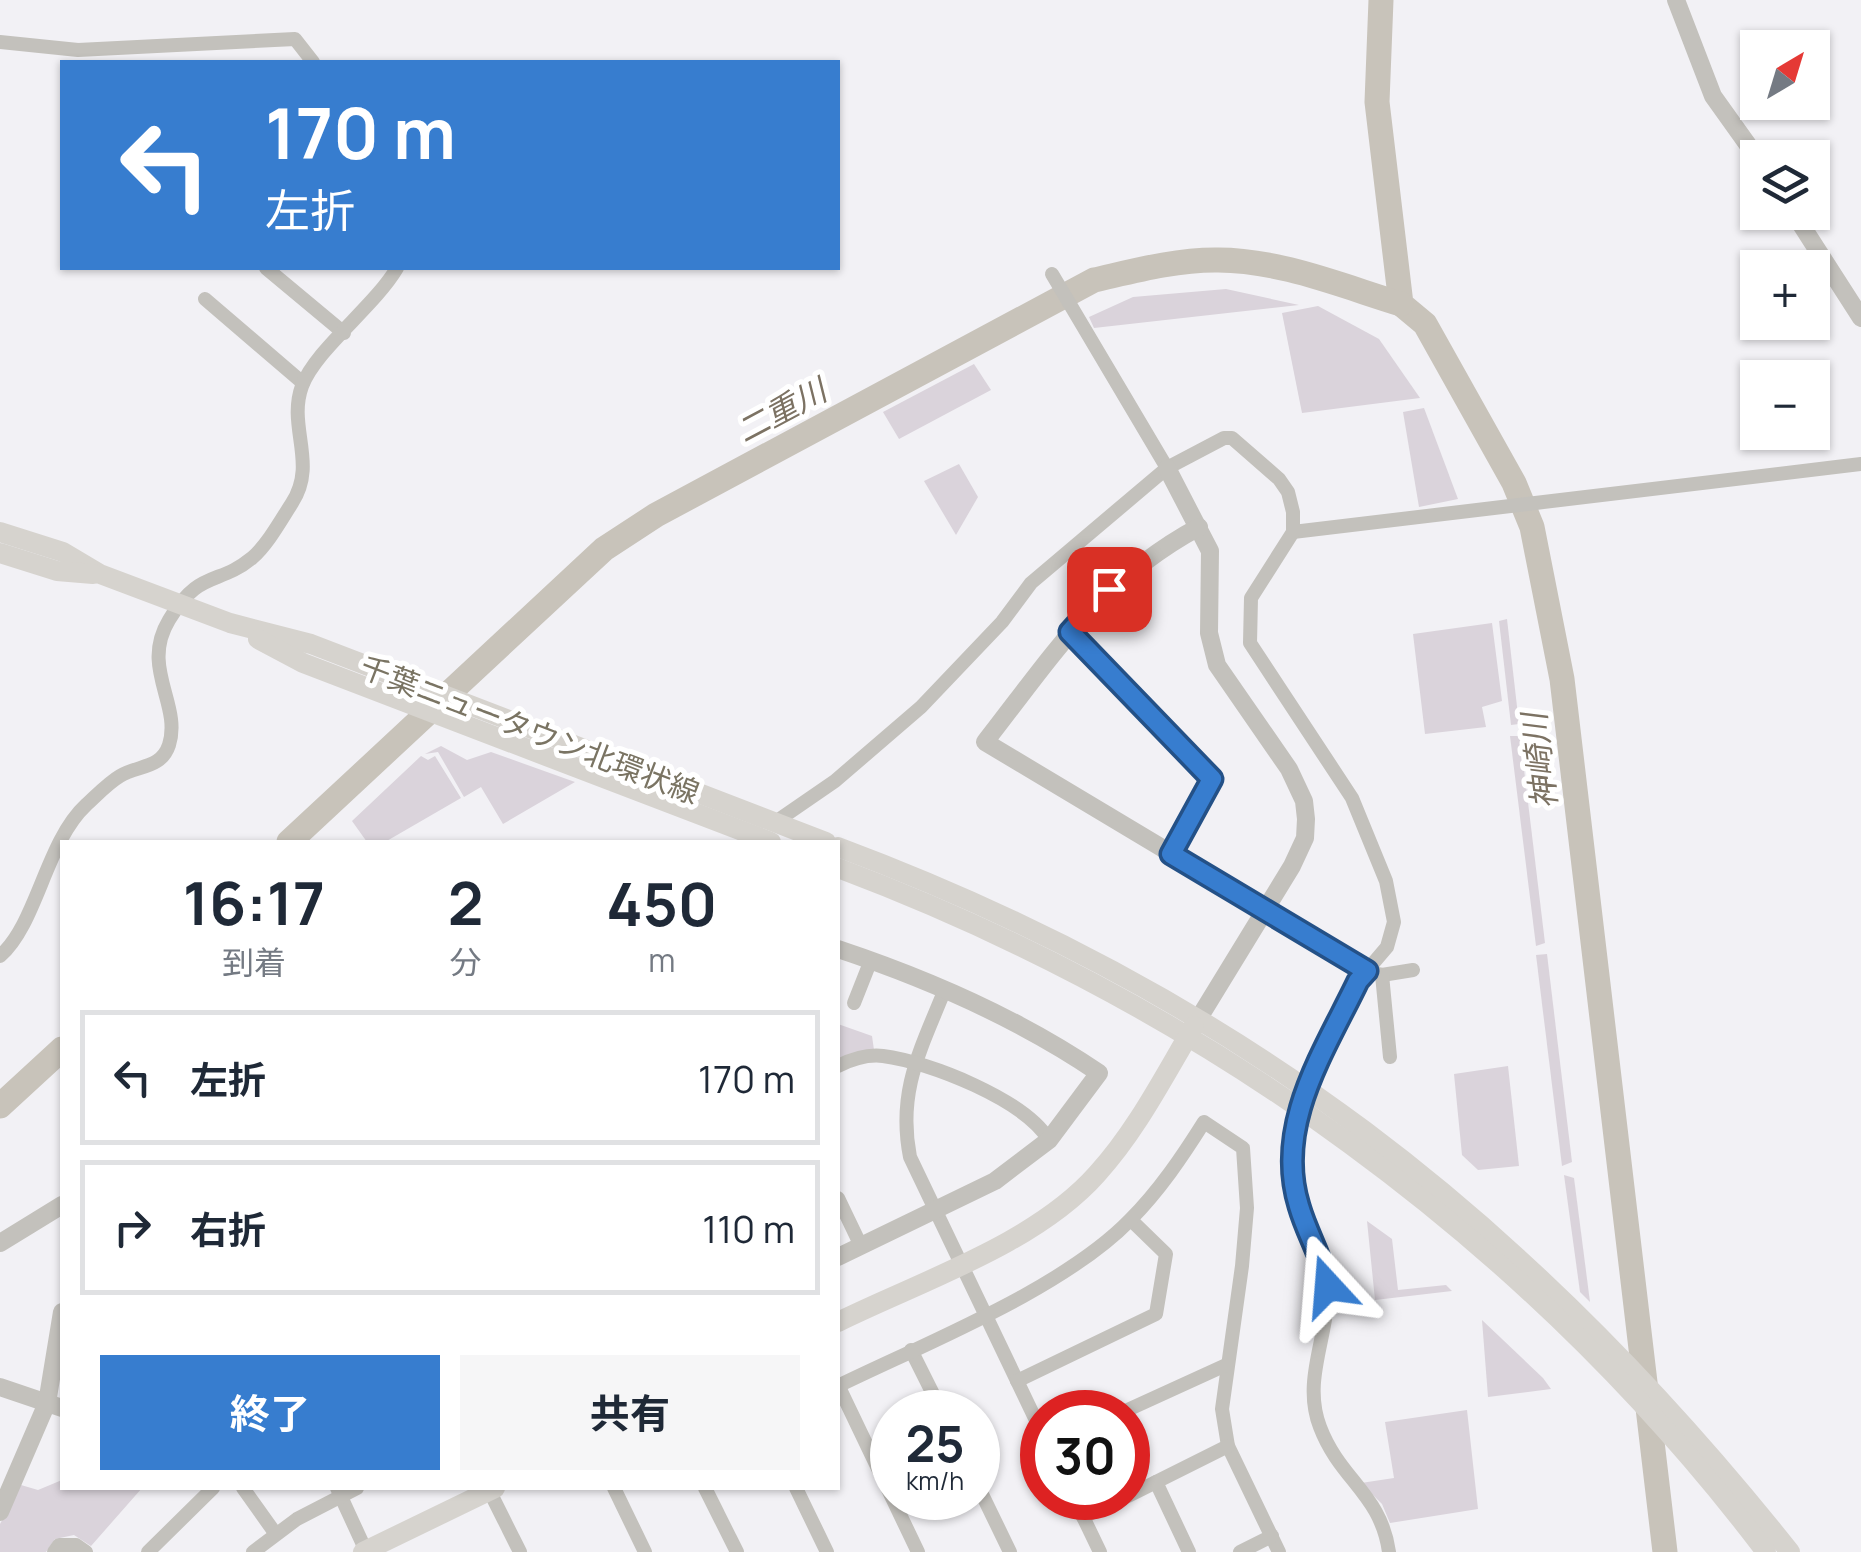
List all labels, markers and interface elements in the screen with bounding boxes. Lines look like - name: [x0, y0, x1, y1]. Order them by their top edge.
- north arrow: [1740, 30, 1830, 120]
- map controls: [1740, 30, 1830, 450]
- text: 170 m: [265, 84, 456, 180]
- icon: left: [100, 100, 230, 230]
- button: layers: [1740, 140, 1830, 230]
- text: 左折: [265, 179, 355, 241]
- button: +: [1740, 250, 1830, 340]
- button: −: [1740, 360, 1830, 450]
- water label: 二重川: [728, 367, 836, 452]
- pin: [1067, 547, 1152, 632]
- icon: arrive: [1082, 562, 1137, 617]
- street label: 千葉ニュータウン北環状線: [355, 645, 705, 813]
- water label: 神崎川: [1511, 708, 1567, 811]
- text: 16:17: [183, 861, 325, 943]
- text: 2: [448, 861, 484, 943]
- text: 450: [606, 862, 717, 944]
- text: m: [648, 938, 675, 982]
- text: 到着: [222, 940, 286, 984]
- text: 分: [450, 940, 482, 984]
- icon: left: [105, 1050, 160, 1105]
- text: 170 m: [698, 1052, 795, 1104]
- text: 左折: [190, 1053, 266, 1105]
- icon: right: [105, 1200, 160, 1255]
- text: 110 m: [702, 1202, 795, 1254]
- text: 右折: [190, 1203, 266, 1255]
- position arrow: [1276, 1234, 1380, 1338]
- button: 終了: [100, 1355, 440, 1470]
- button: 共有: [460, 1355, 800, 1470]
- speed limit sign: 30: [1020, 1390, 1150, 1520]
- text: 25: [905, 1409, 965, 1477]
- text: km/h: [906, 1463, 964, 1498]

